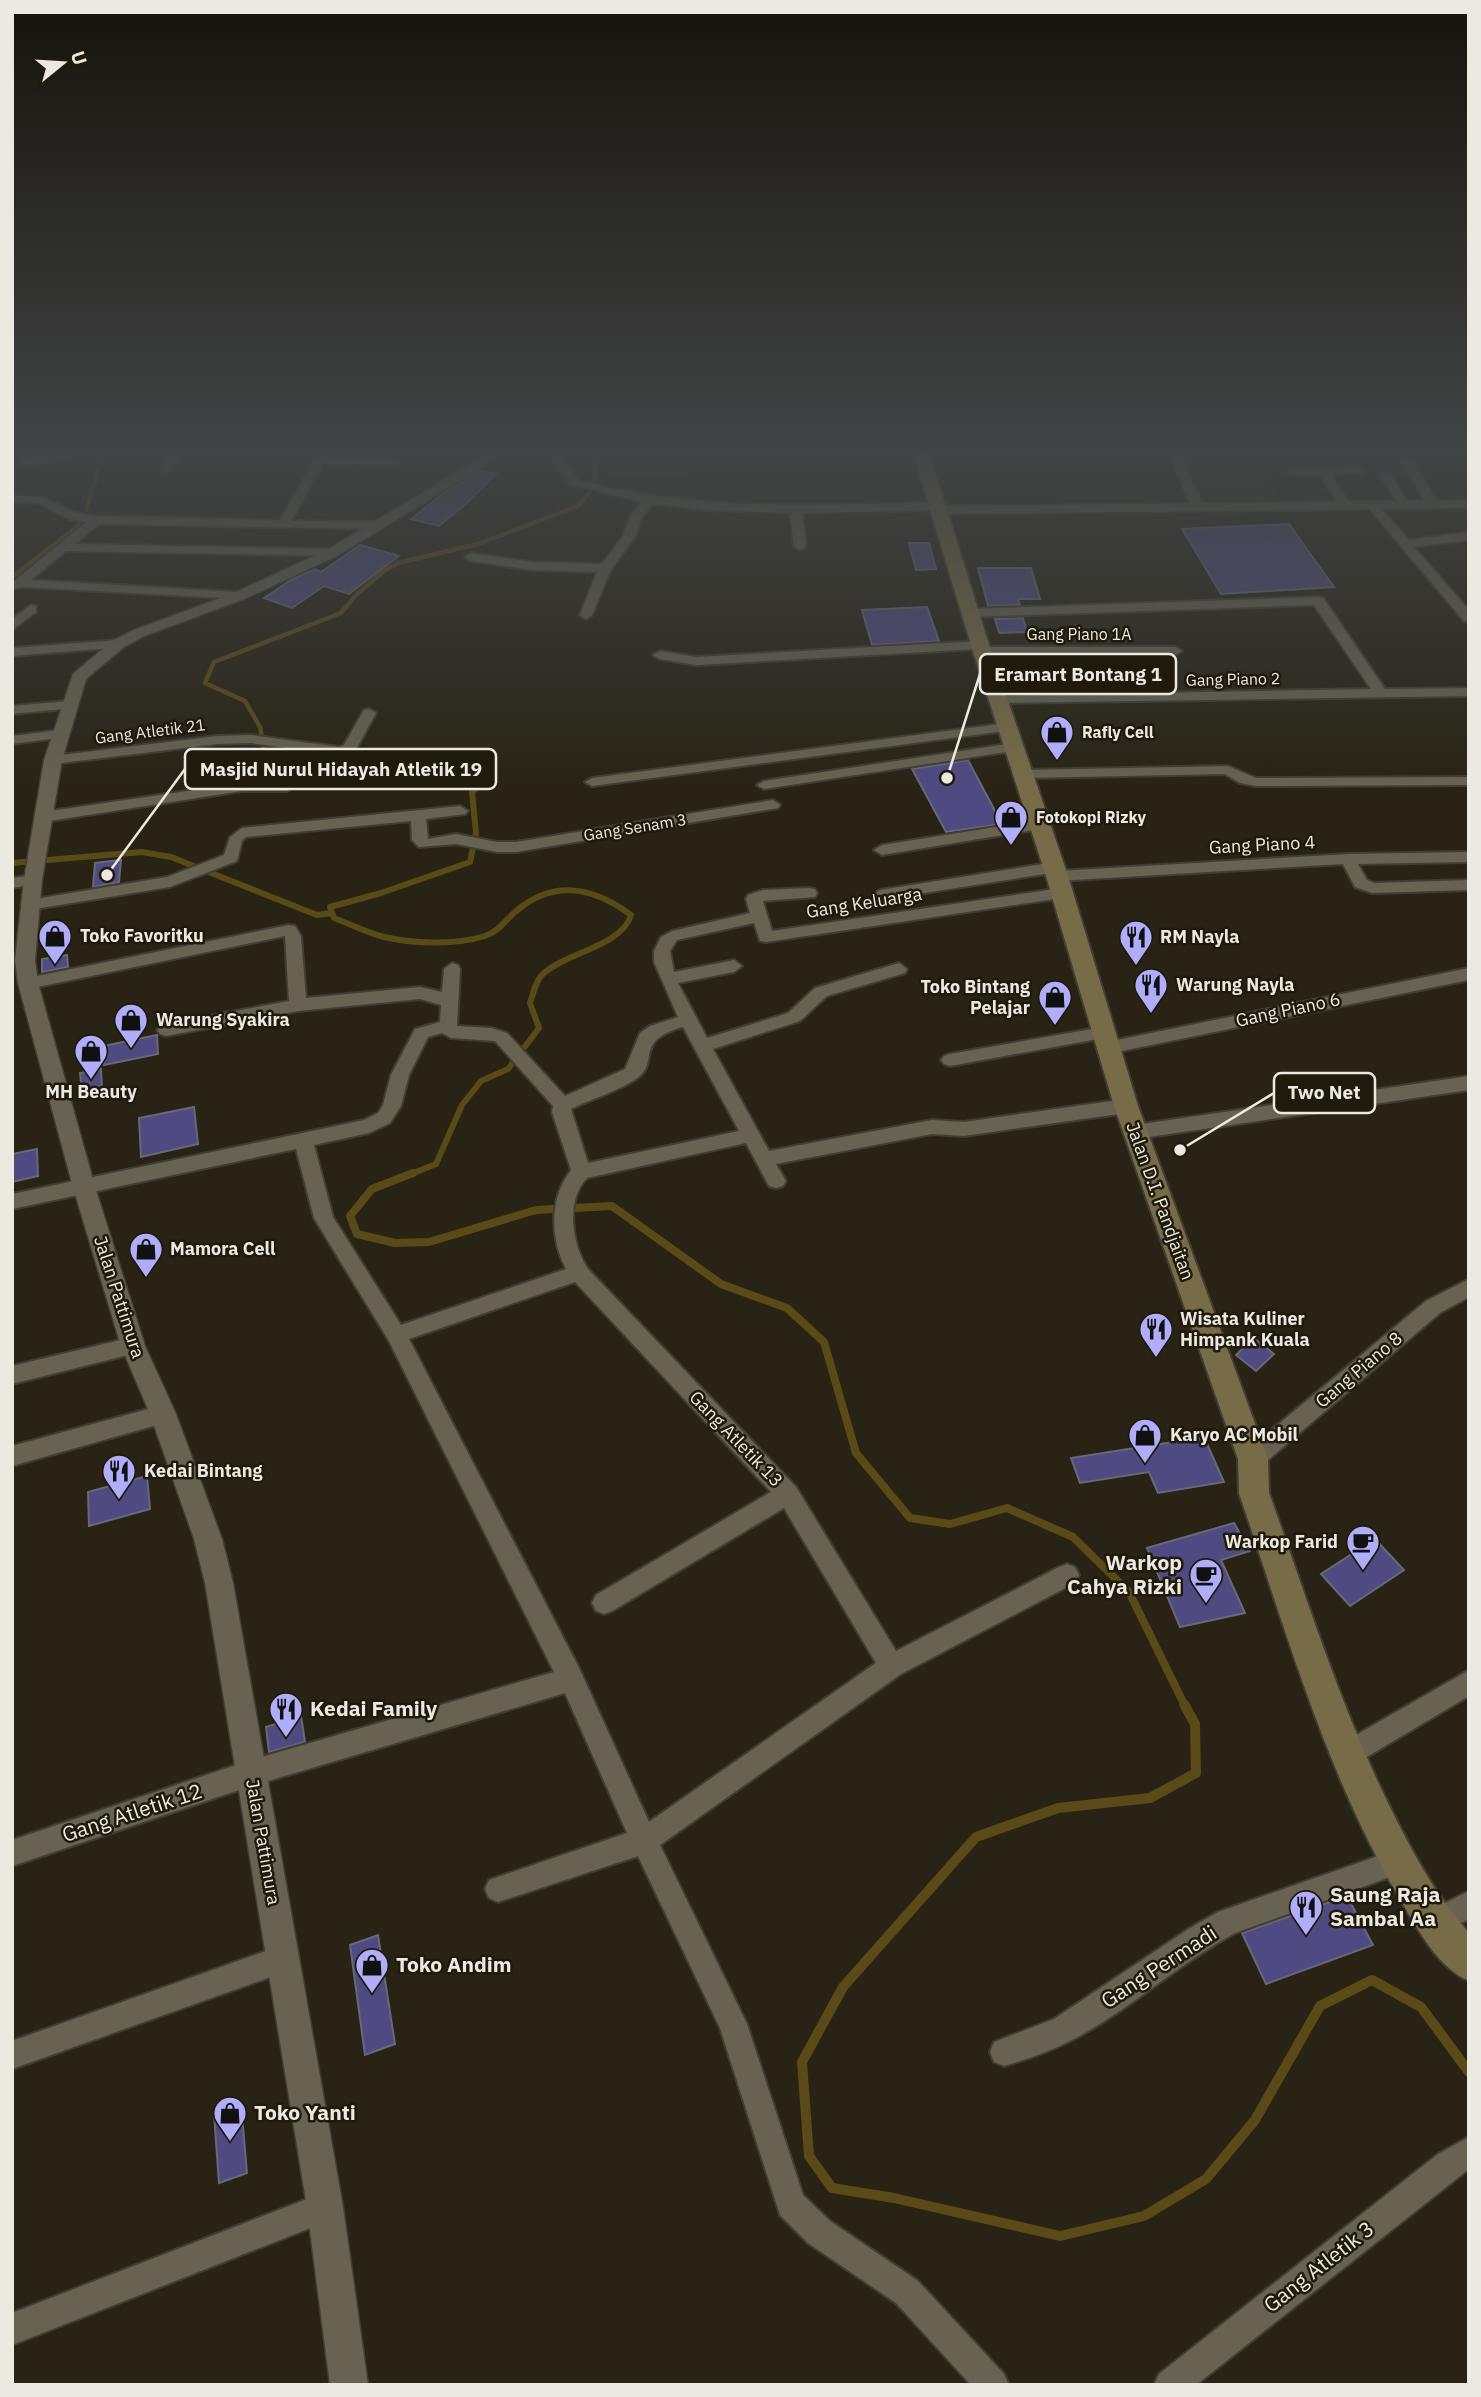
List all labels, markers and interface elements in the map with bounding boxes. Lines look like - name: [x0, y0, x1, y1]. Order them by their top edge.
- north arrow: [28, 28, 98, 98]
- text: U: [66, 48, 93, 68]
- street label: Gang Piano 1A: [1027, 624, 1131, 644]
- callout: Eramart Bontang 1: [980, 654, 1176, 694]
- text: Eramart Bontang 1: [994, 662, 1162, 686]
- street label: Gang Piano 2: [1186, 668, 1280, 690]
- shop icon: Rafly Cell: [1038, 713, 1076, 762]
- street label: Gang Atletik 21: [94, 714, 206, 748]
- place label: Rafly Cell: [1082, 722, 1154, 742]
- callout: Masjid Nurul Hidayah Atletik 19: [185, 749, 496, 789]
- text: Masjid Nurul Hidayah Atletik 19: [200, 757, 482, 781]
- shop icon: Fotokopi Rizky: [992, 798, 1030, 847]
- place label: Fotokopi Rizky: [1036, 807, 1147, 827]
- street label: Gang Senam 3: [582, 809, 688, 845]
- street label: Gang Piano 4: [1208, 830, 1316, 859]
- street label: Gang Keluarga: [804, 882, 924, 923]
- shop icon: Toko Favoritku: [36, 917, 74, 966]
- restaurant icon: RM Nayla: [1117, 918, 1155, 967]
- place label: Toko Favoritku: [80, 924, 204, 947]
- place label: RM Nayla: [1160, 925, 1240, 948]
- restaurant icon: Warung Nayla: [1132, 966, 1170, 1015]
- place label: Warung Nayla: [1176, 973, 1295, 996]
- place label: Toko Bintang Pelajar: [921, 975, 1030, 1019]
- shop icon: Toko Bintang Pelajar: [1036, 978, 1074, 1027]
- street label: Gang Piano 6: [1233, 987, 1342, 1032]
- shop icon: Warung Syakira: [112, 1001, 150, 1050]
- place label: Warung Syakira: [156, 1008, 290, 1031]
- shop icon: MH Beauty: [72, 1032, 110, 1081]
- callout: Two Net: [1274, 1073, 1375, 1113]
- place label: MH Beauty: [45, 1080, 137, 1103]
- text: Two Net: [1287, 1080, 1361, 1104]
- street label: Jalan D.I. Pandjaitan: [1121, 1119, 1200, 1283]
- shop icon: Mamora Cell: [127, 1230, 165, 1279]
- street label: Jalan Pattimura: [89, 1233, 150, 1361]
- place label: Mamora Cell: [170, 1237, 276, 1260]
- place label: Wisata Kuliner Himpank Kuala: [1180, 1307, 1310, 1351]
- restaurant icon: Wisata Kuliner Himpank Kuala: [1137, 1310, 1175, 1359]
- street label: Gang Piano 8: [1311, 1327, 1407, 1413]
- street label: Gang Atletik 13: [685, 1386, 788, 1492]
- shop icon: Karyo AC Mobil: [1126, 1416, 1164, 1465]
- place label: Karyo AC Mobil: [1170, 1423, 1299, 1446]
- restaurant icon: Kedai Bintang: [100, 1452, 138, 1501]
- place label: Kedai Bintang: [144, 1459, 263, 1482]
- cafe icon: Warkop Farid: [1344, 1523, 1382, 1572]
- place label: Warkop Farid: [1225, 1530, 1338, 1553]
- place label: Warkop Cahya Rizki: [1067, 1548, 1182, 1600]
- cafe icon: Warkop Cahya Rizki: [1187, 1556, 1225, 1605]
- restaurant icon: Kedai Family: [267, 1690, 305, 1739]
- place label: Kedai Family: [310, 1694, 438, 1722]
- street label: Gang Atletik 12: [58, 1776, 205, 1848]
- street label: Jalan Pattimura: [241, 1777, 286, 1907]
- place label: Saung Raja Sambal Aa: [1330, 1880, 1441, 1932]
- restaurant icon: Saung Raja Sambal Aa: [1287, 1888, 1325, 1937]
- street label: Gang Permadi: [1095, 1918, 1222, 2014]
- shop icon: Toko Andim: [353, 1946, 391, 1995]
- place label: Toko Andim: [396, 1950, 512, 1978]
- shop icon: Toko Yanti: [211, 2094, 249, 2143]
- place label: Toko Yanti: [254, 2098, 356, 2126]
- street label: Gang Atletik 3: [1257, 2214, 1379, 2318]

